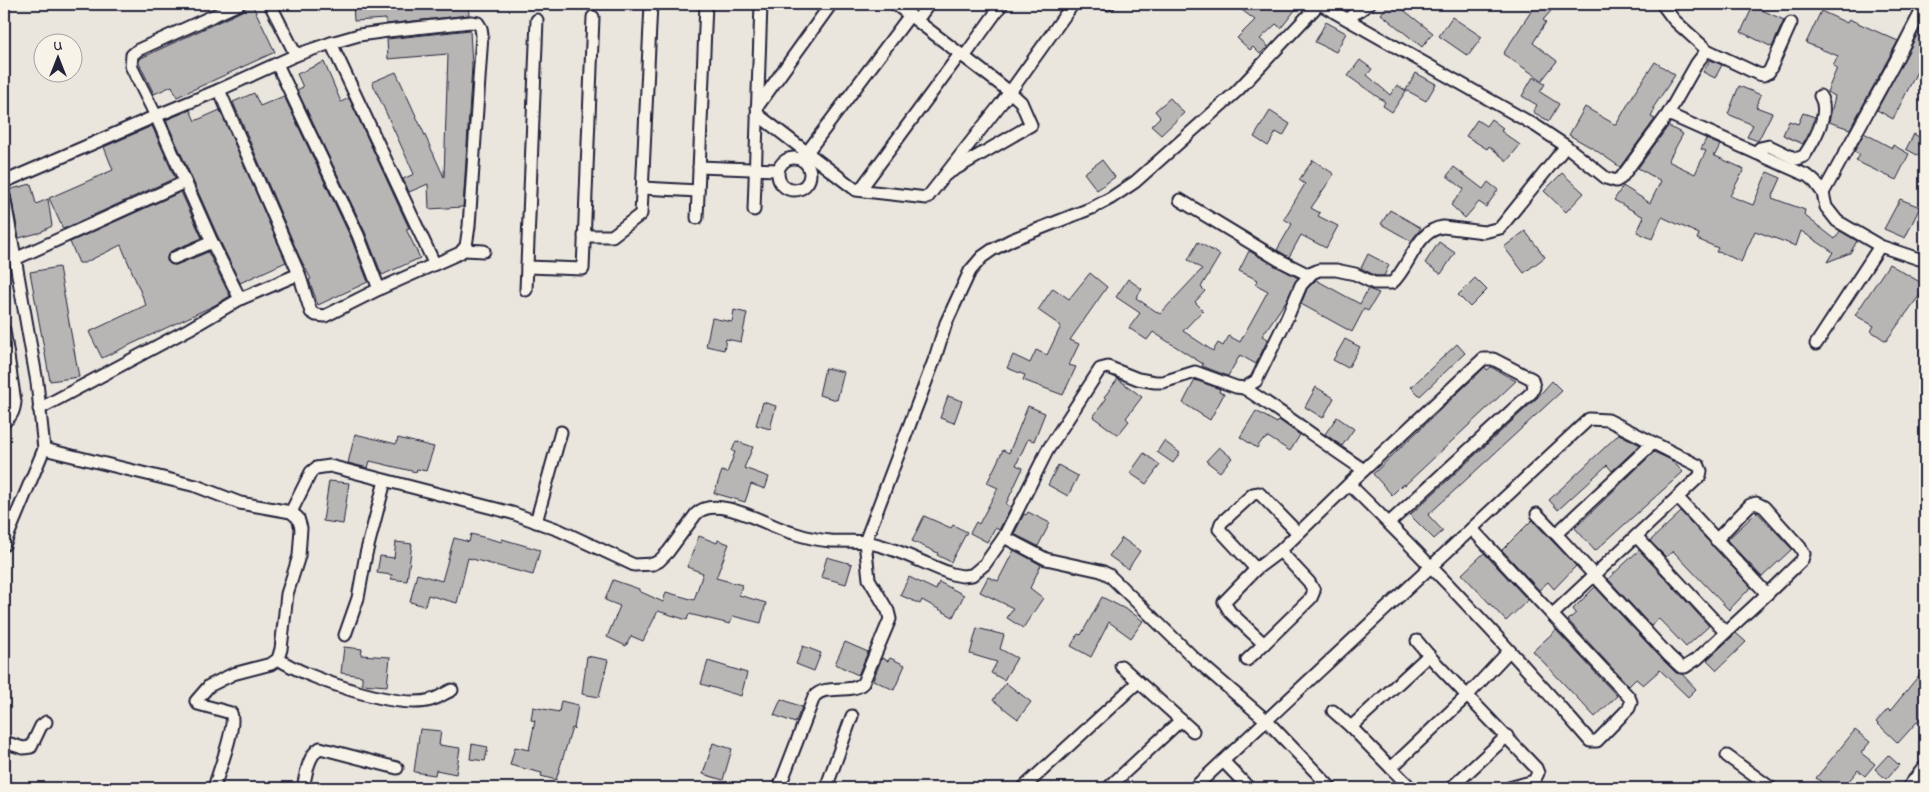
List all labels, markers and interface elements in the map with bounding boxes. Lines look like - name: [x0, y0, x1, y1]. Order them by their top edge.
- north arrow: [32, 32, 82, 82]
- text: U: [54, 36, 63, 57]

